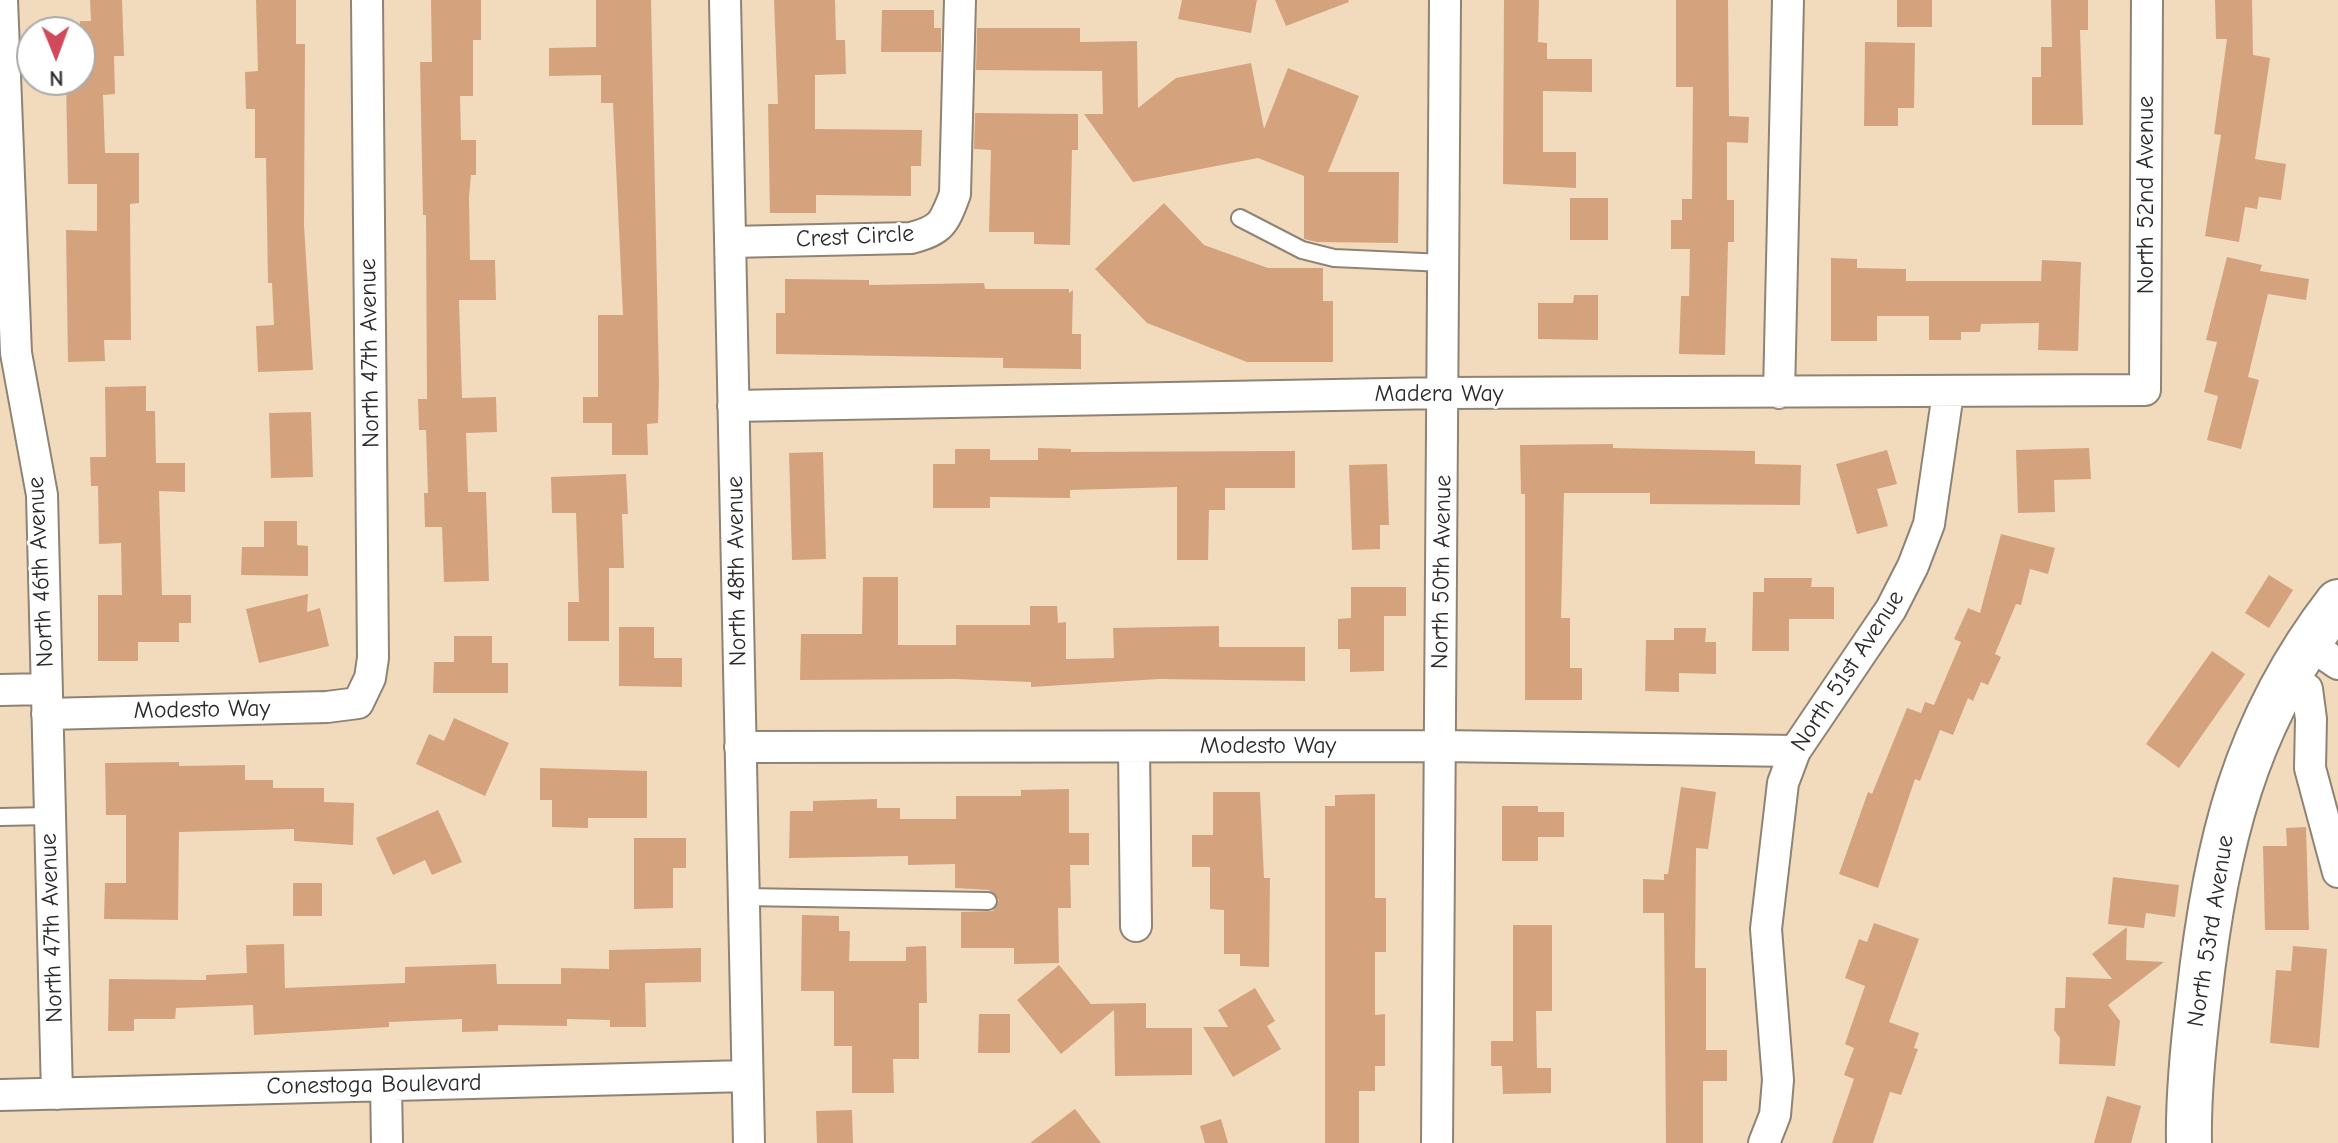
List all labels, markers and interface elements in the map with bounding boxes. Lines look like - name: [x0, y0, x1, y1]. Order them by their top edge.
- north arrow: [16, 16, 96, 96]
- text: N: [49, 65, 64, 91]
- street label: North 52nd Avenue: [2132, 96, 2160, 294]
- street label: Crest Circle: [795, 220, 915, 254]
- street label: North 47th Avenue: [354, 258, 386, 448]
- street label: Madera Way: [1375, 380, 1503, 408]
- street label: North 48th Avenue: [721, 475, 753, 667]
- street label: North 50th Avenue: [1426, 475, 1458, 669]
- street label: North 46th Avenue: [22, 476, 60, 668]
- street label: North 51st Avenue: [1785, 585, 1911, 757]
- street label: Modesto Way: [133, 694, 271, 726]
- street label: Modesto Way: [1200, 732, 1336, 760]
- street label: North 47th Avenue: [34, 833, 70, 1023]
- street label: North 53rd Avenue: [2182, 833, 2240, 1029]
- street label: Conestoga Boulevard: [266, 1069, 482, 1101]

